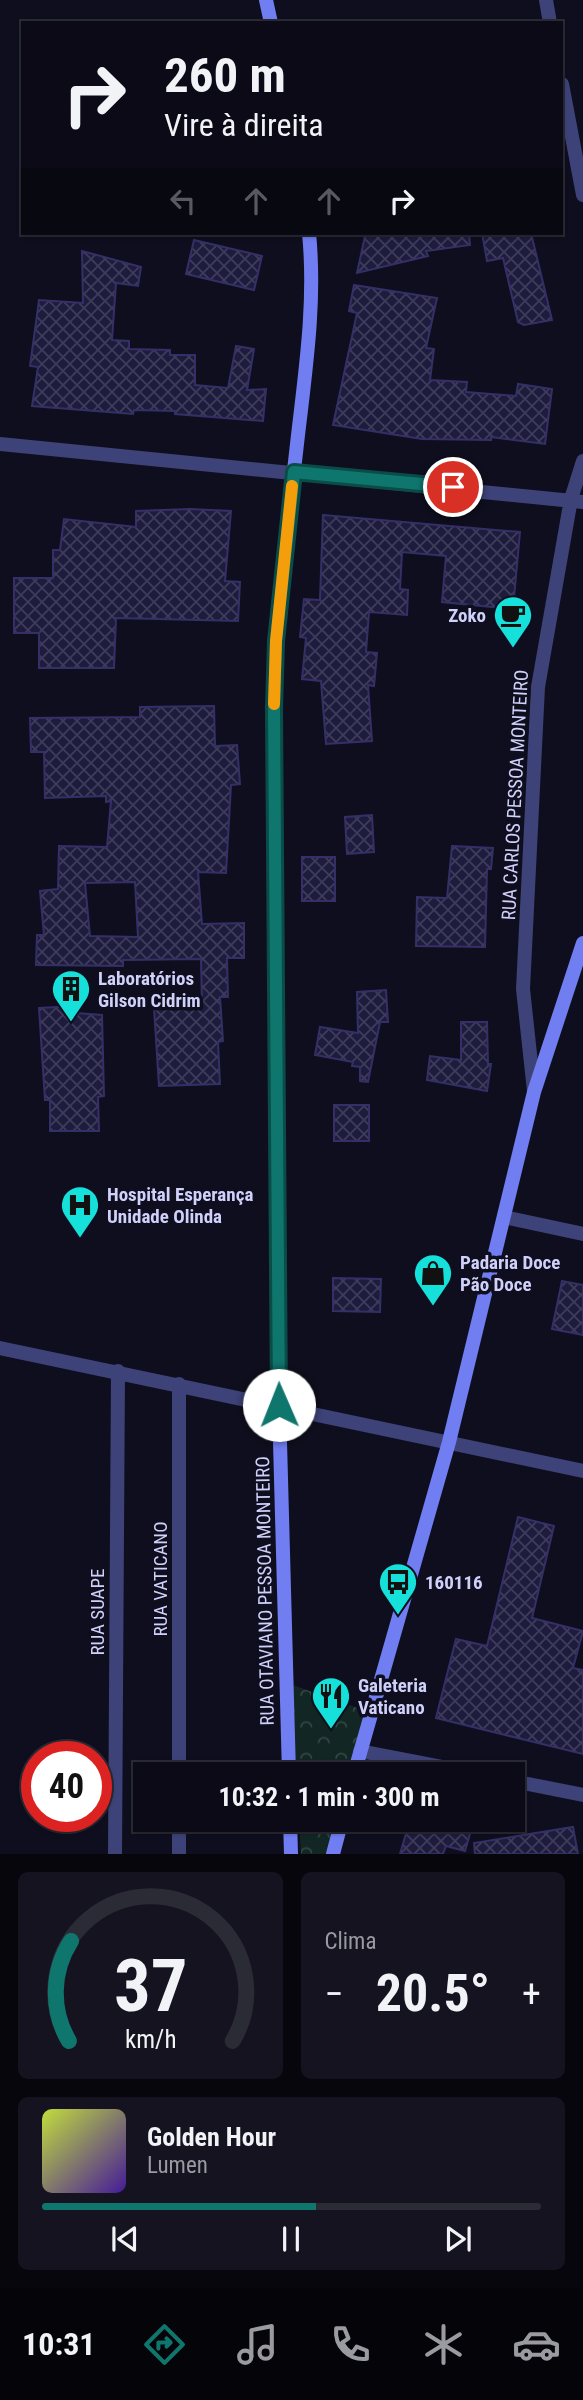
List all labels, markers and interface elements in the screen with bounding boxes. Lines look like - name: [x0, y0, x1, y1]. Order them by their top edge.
- text: 260 m: [164, 47, 286, 104]
- icon: right: [49, 49, 140, 140]
- text: Vire à direita: [164, 106, 324, 144]
- icon: left: [164, 182, 202, 220]
- icon: ahead: [237, 182, 275, 220]
- icon: ahead: [310, 182, 348, 220]
- icon: right: [383, 182, 421, 220]
- pin: [423, 457, 483, 517]
- icon: arrive: [434, 468, 472, 506]
- cafe icon: Zoko: [492, 594, 534, 649]
- place label: Zoko: [448, 604, 486, 627]
- street label: RUA CARLOS PESSOA MONTEIRO: [497, 669, 533, 921]
- place label: Laboratórios Gilson Cidrim: [98, 967, 201, 1012]
- building icon: Laboratórios Gilson Cidrim: [50, 968, 92, 1023]
- place label: Hospital Esperança Unidade Olinda: [107, 1183, 253, 1228]
- hospital icon: Hospital Esperança Unidade Olinda: [59, 1184, 101, 1239]
- place label: Padaria Doce Pão Doce: [460, 1251, 560, 1296]
- shop icon: Padaria Doce Pão Doce: [412, 1252, 454, 1307]
- position arrow: [242, 1368, 316, 1442]
- street label: RUA OTAVIANO PESSOA MONTEIRO: [251, 1456, 279, 1726]
- street label: RUA VATICANO: [149, 1521, 172, 1637]
- bus stop icon: 160116: [377, 1561, 419, 1616]
- street label: RUA SUAPE: [86, 1568, 109, 1656]
- place label: 160116: [425, 1571, 483, 1594]
- place label: Galeteria Vaticano: [358, 1674, 427, 1719]
- restaurant icon: Galeteria Vaticano: [310, 1675, 352, 1730]
- speed limit sign: 40: [21, 1741, 112, 1832]
- text: 10:32 · 1 min · 300 m: [219, 1782, 439, 1812]
- text: Clima: [325, 1928, 376, 1955]
- text: 37: [113, 1944, 187, 2030]
- text: 20.5°: [376, 1963, 490, 2024]
- text: −: [325, 1972, 344, 2016]
- text: +: [522, 1972, 541, 2016]
- text: km/h: [125, 2025, 176, 2054]
- text: Golden Hour: [147, 2122, 276, 2152]
- text: Lumen: [147, 2152, 208, 2179]
- icon: previous: [106, 2220, 144, 2258]
- icon: pause: [272, 2220, 310, 2258]
- icon: next: [439, 2220, 477, 2258]
- icon: directions: [140, 2320, 189, 2369]
- icon: music: [233, 2320, 282, 2369]
- icon: phone: [326, 2320, 375, 2369]
- icon: climate: [419, 2320, 468, 2369]
- icon: car: [512, 2320, 561, 2369]
- text: 10:31: [22, 2325, 95, 2363]

